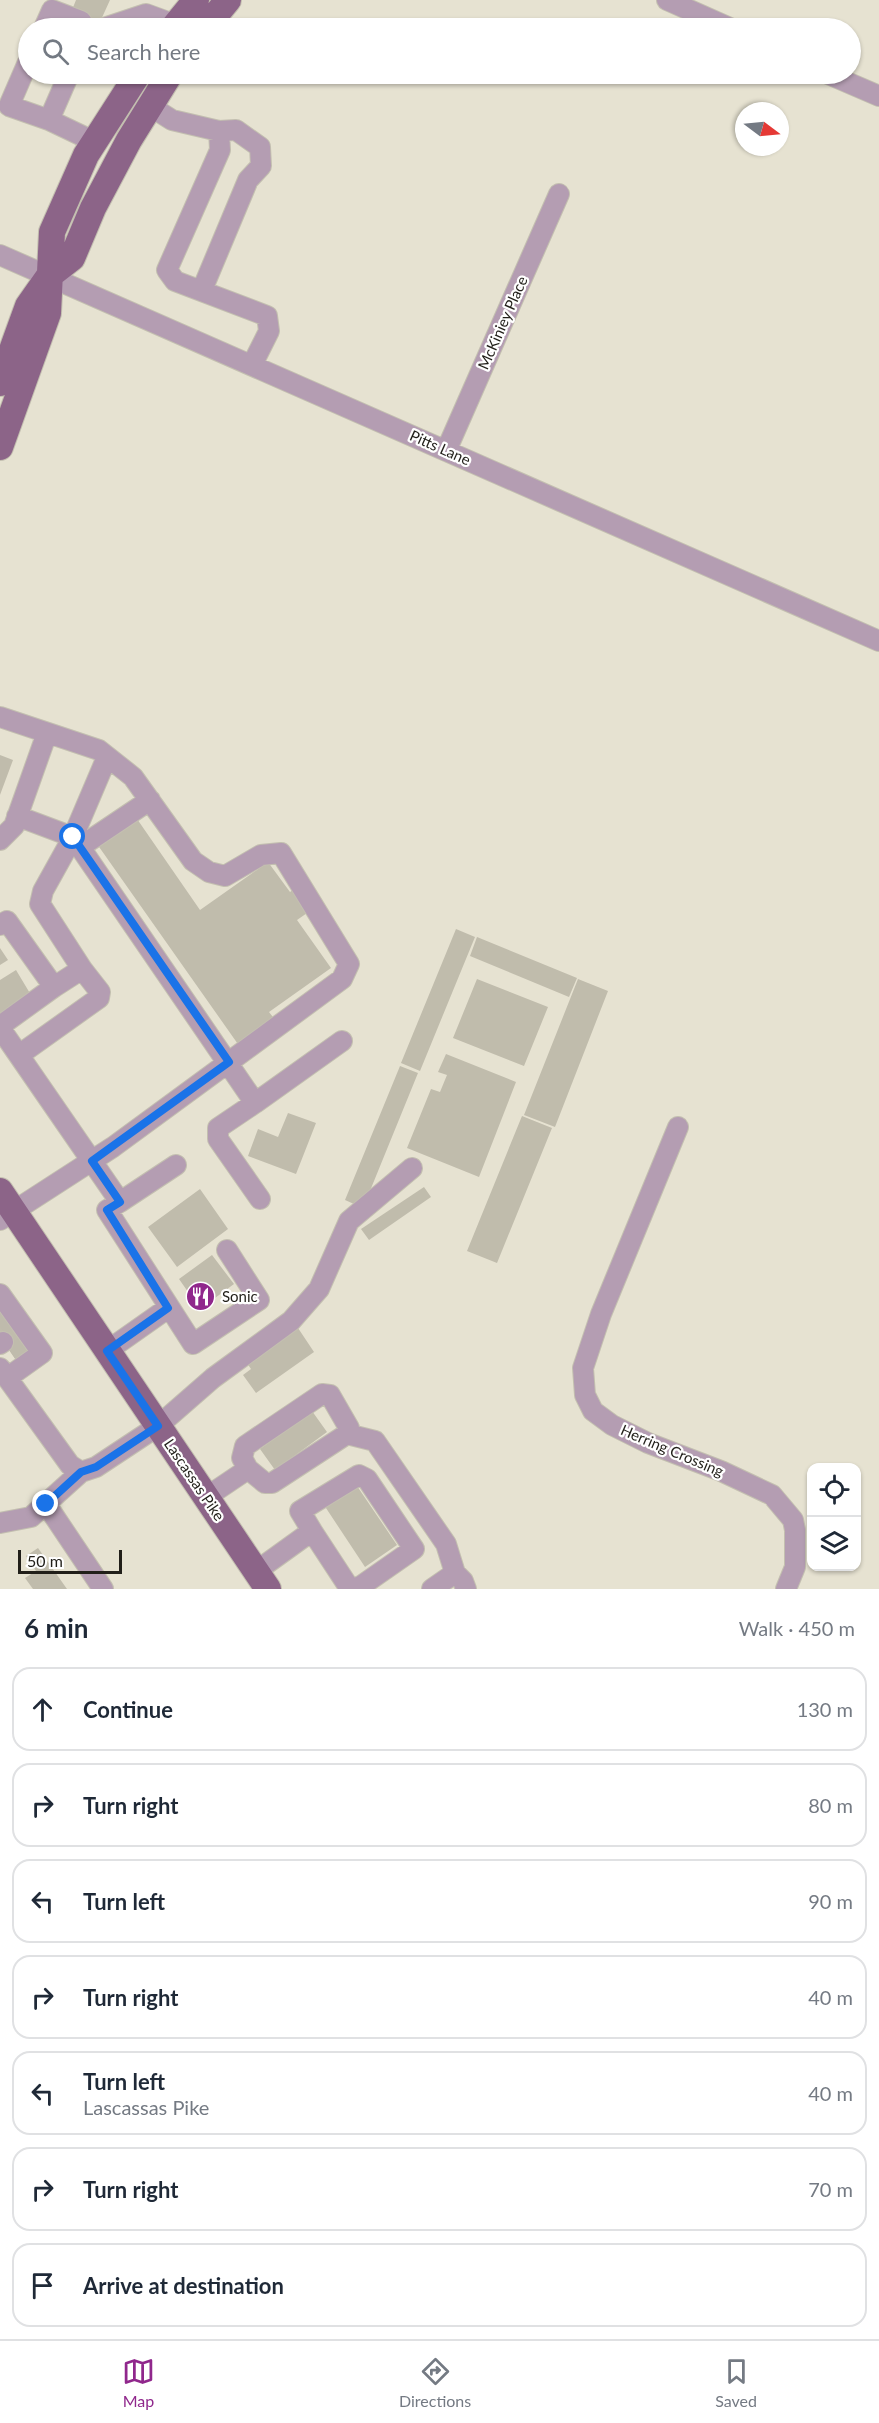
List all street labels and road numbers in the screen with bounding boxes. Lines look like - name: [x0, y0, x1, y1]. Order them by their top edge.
- street label: McKiniey Place: [474, 273, 531, 372]
- street label: Pitts Lane: [407, 426, 474, 468]
- street label: Herring Crossing: [618, 1420, 727, 1480]
- street label: Lascassas Pike: [161, 1435, 229, 1524]

